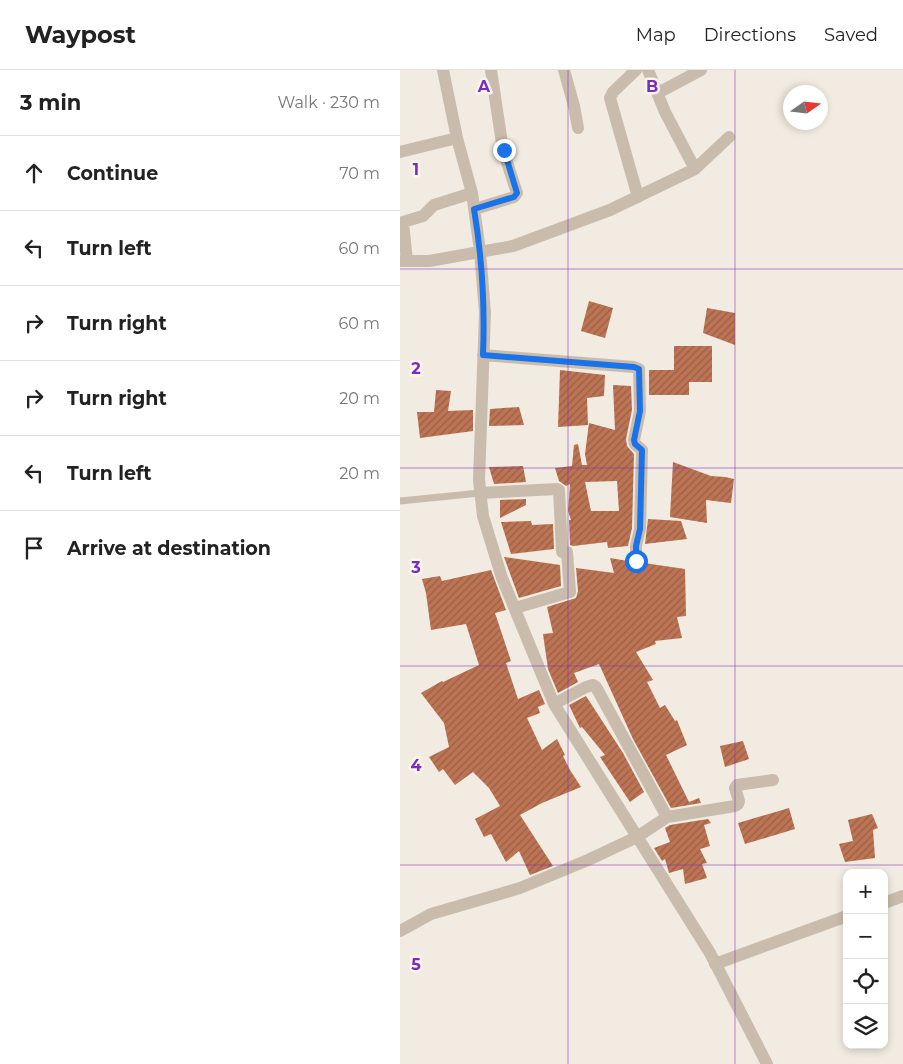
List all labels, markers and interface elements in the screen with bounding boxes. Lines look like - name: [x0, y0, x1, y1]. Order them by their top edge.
- text: Waypost: [25, 20, 136, 49]
- text: Map: [636, 24, 676, 46]
- text: Directions: [704, 24, 796, 46]
- text: Saved: [824, 24, 878, 46]
- text: A: [477, 77, 491, 96]
- text: B: [646, 77, 658, 96]
- north arrow: [783, 85, 828, 130]
- text: 3 min: [20, 90, 81, 115]
- text: Walk · 230 m: [278, 93, 380, 112]
- route end: [493, 139, 516, 162]
- icon: ahead: [20, 159, 48, 187]
- text: 1: [413, 160, 419, 179]
- text: Continue: [67, 162, 158, 185]
- text: 70 m: [339, 164, 380, 183]
- icon: left: [20, 234, 48, 262]
- text: Turn left: [67, 237, 152, 260]
- text: 60 m: [338, 239, 380, 258]
- icon: right: [20, 309, 48, 337]
- text: Turn right: [67, 312, 167, 335]
- text: 60 m: [338, 314, 380, 333]
- text: 2: [411, 359, 421, 378]
- icon: right: [20, 384, 48, 412]
- text: Turn right: [67, 387, 167, 410]
- text: 20 m: [339, 389, 380, 408]
- icon: left: [20, 459, 48, 487]
- text: Turn left: [67, 462, 152, 485]
- text: 20 m: [339, 464, 380, 483]
- icon: arrive: [20, 534, 48, 562]
- text: Arrive at destination: [67, 537, 271, 560]
- route start: [625, 550, 648, 573]
- text: 3: [410, 558, 421, 577]
- text: 4: [410, 756, 422, 775]
- map controls: [843, 869, 888, 1049]
- button: +: [843, 869, 888, 914]
- button: −: [843, 914, 888, 959]
- text: 5: [411, 955, 421, 974]
- button: locate: [843, 959, 888, 1004]
- button: layers: [843, 1004, 888, 1049]

